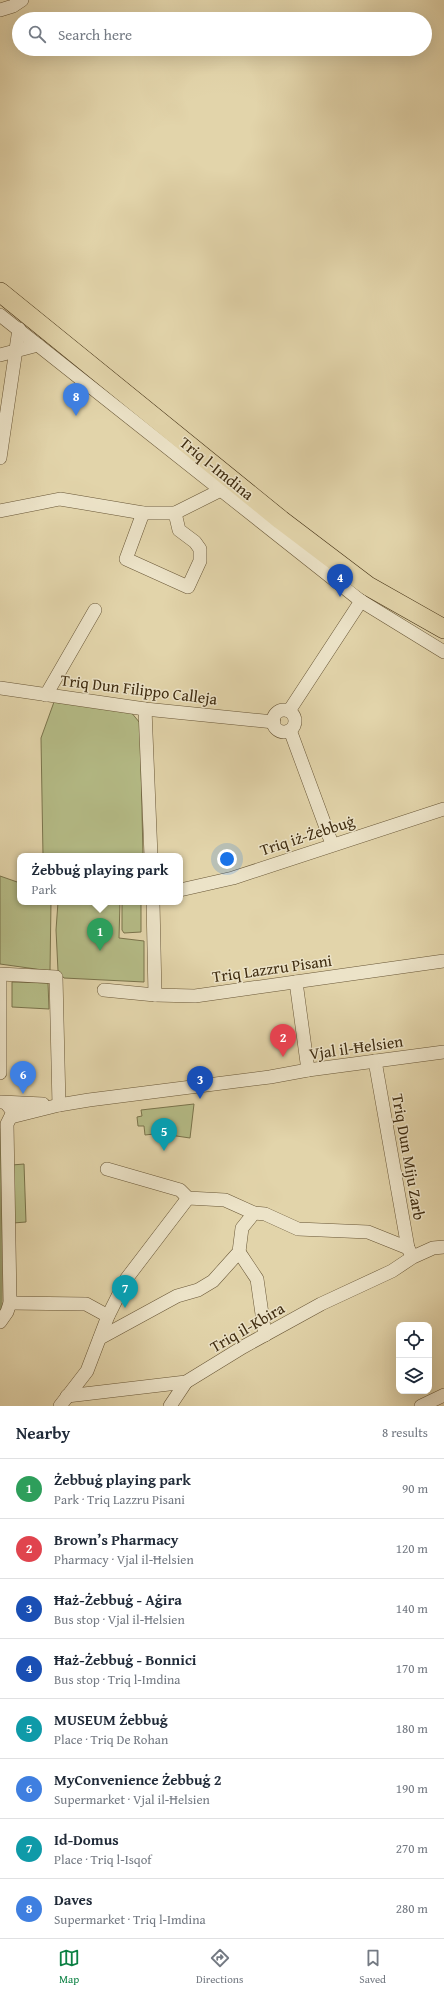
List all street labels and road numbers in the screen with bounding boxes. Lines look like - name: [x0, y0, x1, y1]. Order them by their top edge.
- street label: Triq l-Imdina: [175, 430, 260, 506]
- street label: Triq Dun Filippo Calleja: [59, 667, 219, 711]
- street label: Triq iż-Żebbuġ: [257, 808, 357, 862]
- street label: Triq Lazzru Pisani: [211, 948, 334, 988]
- street label: Vjal il-Ħelsien: [307, 1029, 405, 1065]
- street label: Triq Dun Miju Zarb: [386, 1092, 432, 1222]
- street label: Triq il-Kbira: [205, 1296, 289, 1358]

